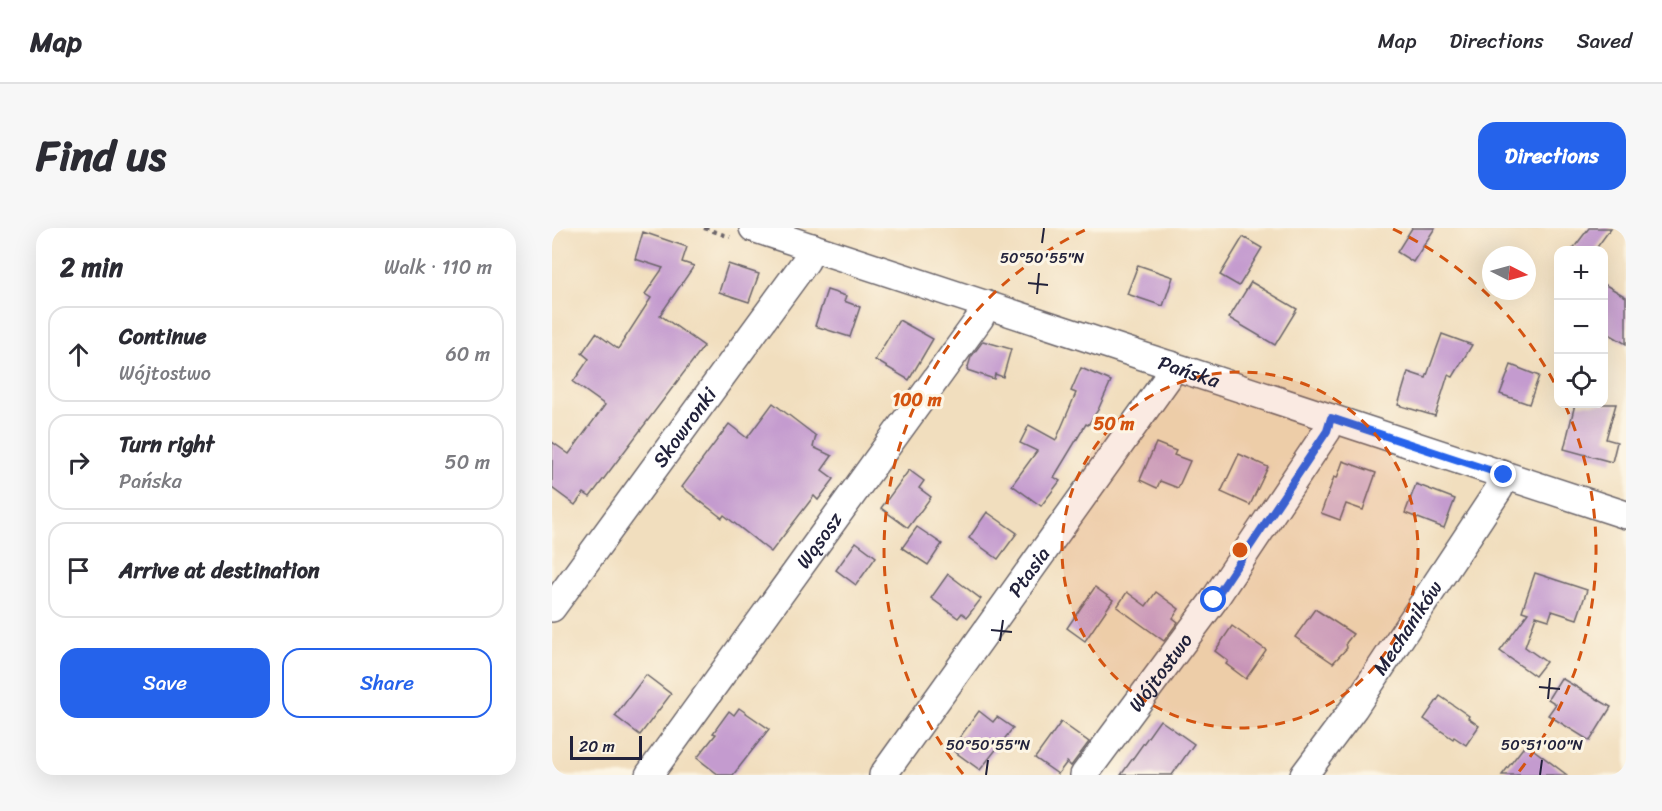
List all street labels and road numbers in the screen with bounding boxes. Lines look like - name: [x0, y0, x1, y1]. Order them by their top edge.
- street label: Pańska: [1154, 345, 1225, 398]
- street label: Skowronki: [643, 379, 726, 475]
- street label: Wąsosz: [786, 504, 852, 576]
- street label: Ptasia: [998, 539, 1059, 605]
- street label: Mechaników: [1363, 573, 1452, 682]
- street label: Wójtostwo: [1119, 625, 1202, 720]

